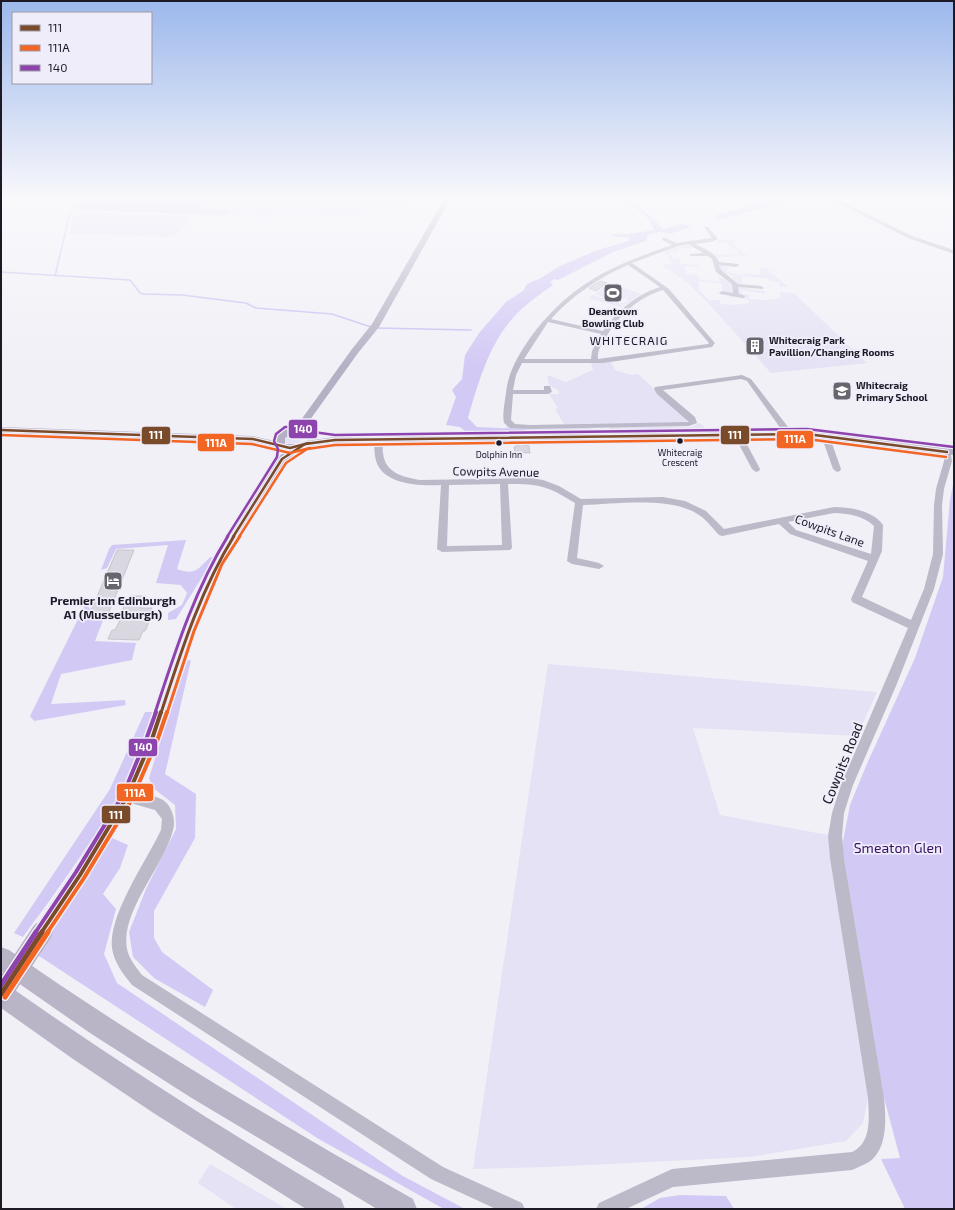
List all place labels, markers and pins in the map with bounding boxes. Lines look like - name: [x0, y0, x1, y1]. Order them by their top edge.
- sports icon: Deantown Bowling Club: [602, 282, 624, 304]
- place label: Deantown Bowling Club: [582, 305, 644, 329]
- place label: Whitecraig Park Pavillion/Changing Rooms: [769, 334, 894, 358]
- building icon: Whitecraig Park Pavillion/Changing Rooms: [744, 335, 766, 357]
- place label: Whitecraig Primary School: [856, 379, 928, 404]
- school or university icon: Whitecraig Primary School: [831, 380, 853, 402]
- marker: Whitecraig Crescent: [675, 436, 685, 446]
- marker: Dolphin Inn: [494, 438, 504, 448]
- place label: Whitecraig Crescent: [658, 447, 702, 468]
- place label: Dolphin Inn: [476, 449, 522, 460]
- hotel icon: Premier Inn Edinburgh A1 (Musselburgh): [102, 570, 124, 592]
- place label: Premier Inn Edinburgh A1 (Musselburgh): [50, 593, 176, 621]

